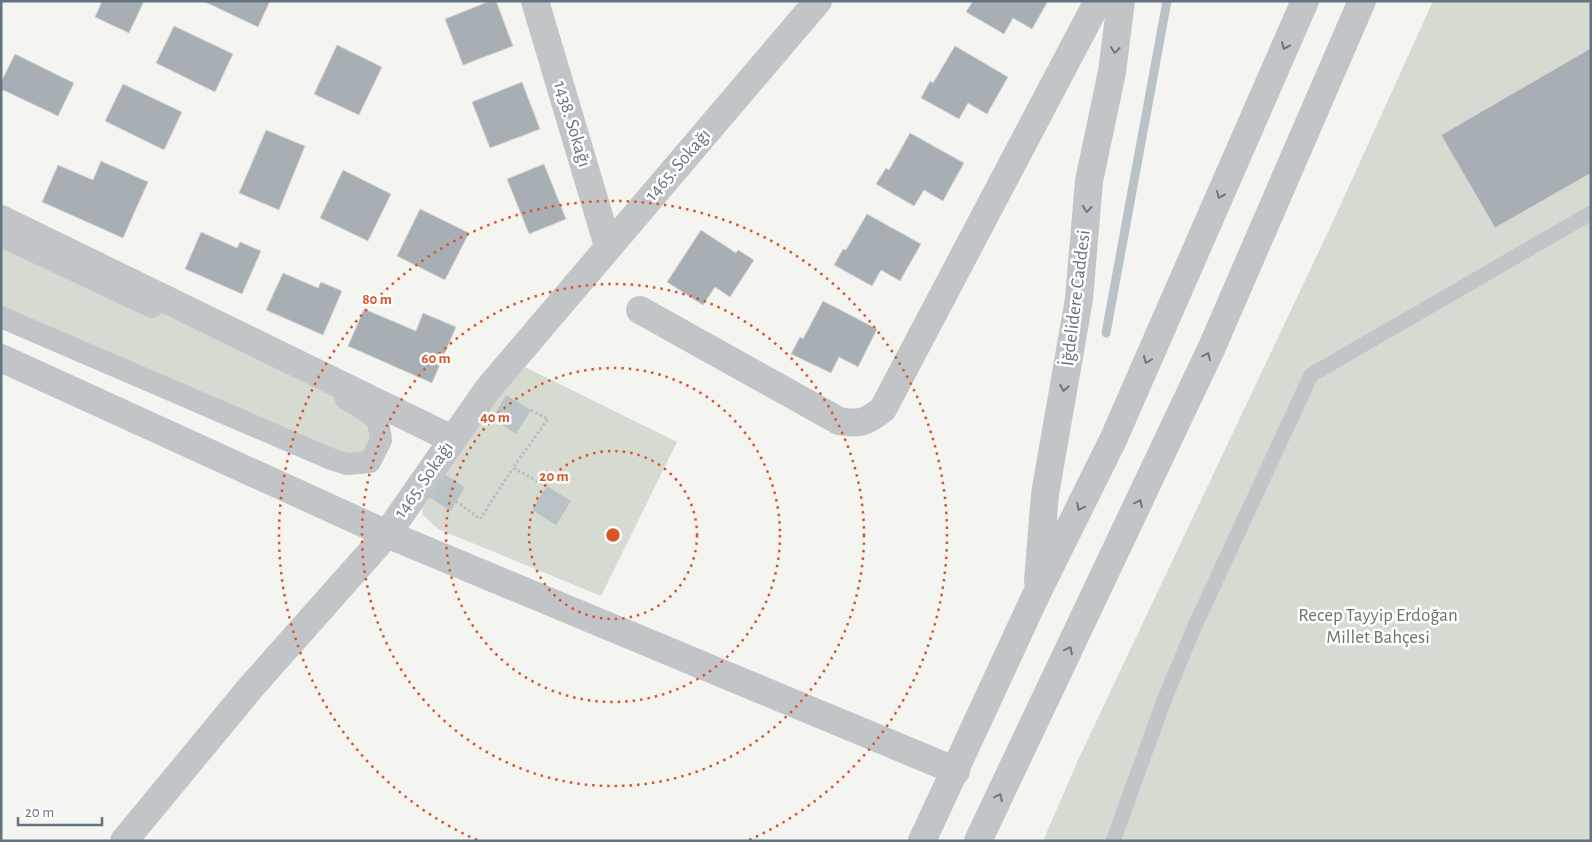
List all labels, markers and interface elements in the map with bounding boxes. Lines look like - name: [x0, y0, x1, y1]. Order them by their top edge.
- one-way arrow: [1281, 41, 1292, 50]
- one-way arrow: [1110, 45, 1120, 54]
- street label: 1438. Sokağı: [550, 79, 594, 169]
- street label: 1465. Sokağı: [642, 125, 714, 205]
- one-way arrow: [1215, 190, 1226, 199]
- one-way arrow: [1081, 206, 1092, 214]
- street label: İğdelidere Caddesi: [1057, 229, 1094, 367]
- text: 80 m: [362, 292, 392, 307]
- text: 60 m: [421, 351, 451, 366]
- one-way arrow: [1201, 352, 1212, 361]
- one-way arrow: [1143, 355, 1154, 364]
- one-way arrow: [1059, 383, 1069, 392]
- text: 40 m: [480, 410, 510, 425]
- street label: 1465. Sokağı: [391, 438, 457, 522]
- text: 20 m: [539, 469, 569, 484]
- one-way arrow: [1132, 499, 1143, 508]
- one-way arrow: [1076, 502, 1086, 511]
- centre of rings: [604, 526, 622, 544]
- park label: Recep Tayyip Erdoğan Millet Bahçesi: [1298, 606, 1458, 647]
- one-way arrow: [1063, 646, 1073, 655]
- one-way arrow: [993, 793, 1003, 802]
- scale bar: [18, 794, 101, 826]
- text: 20 m: [25, 805, 54, 820]

